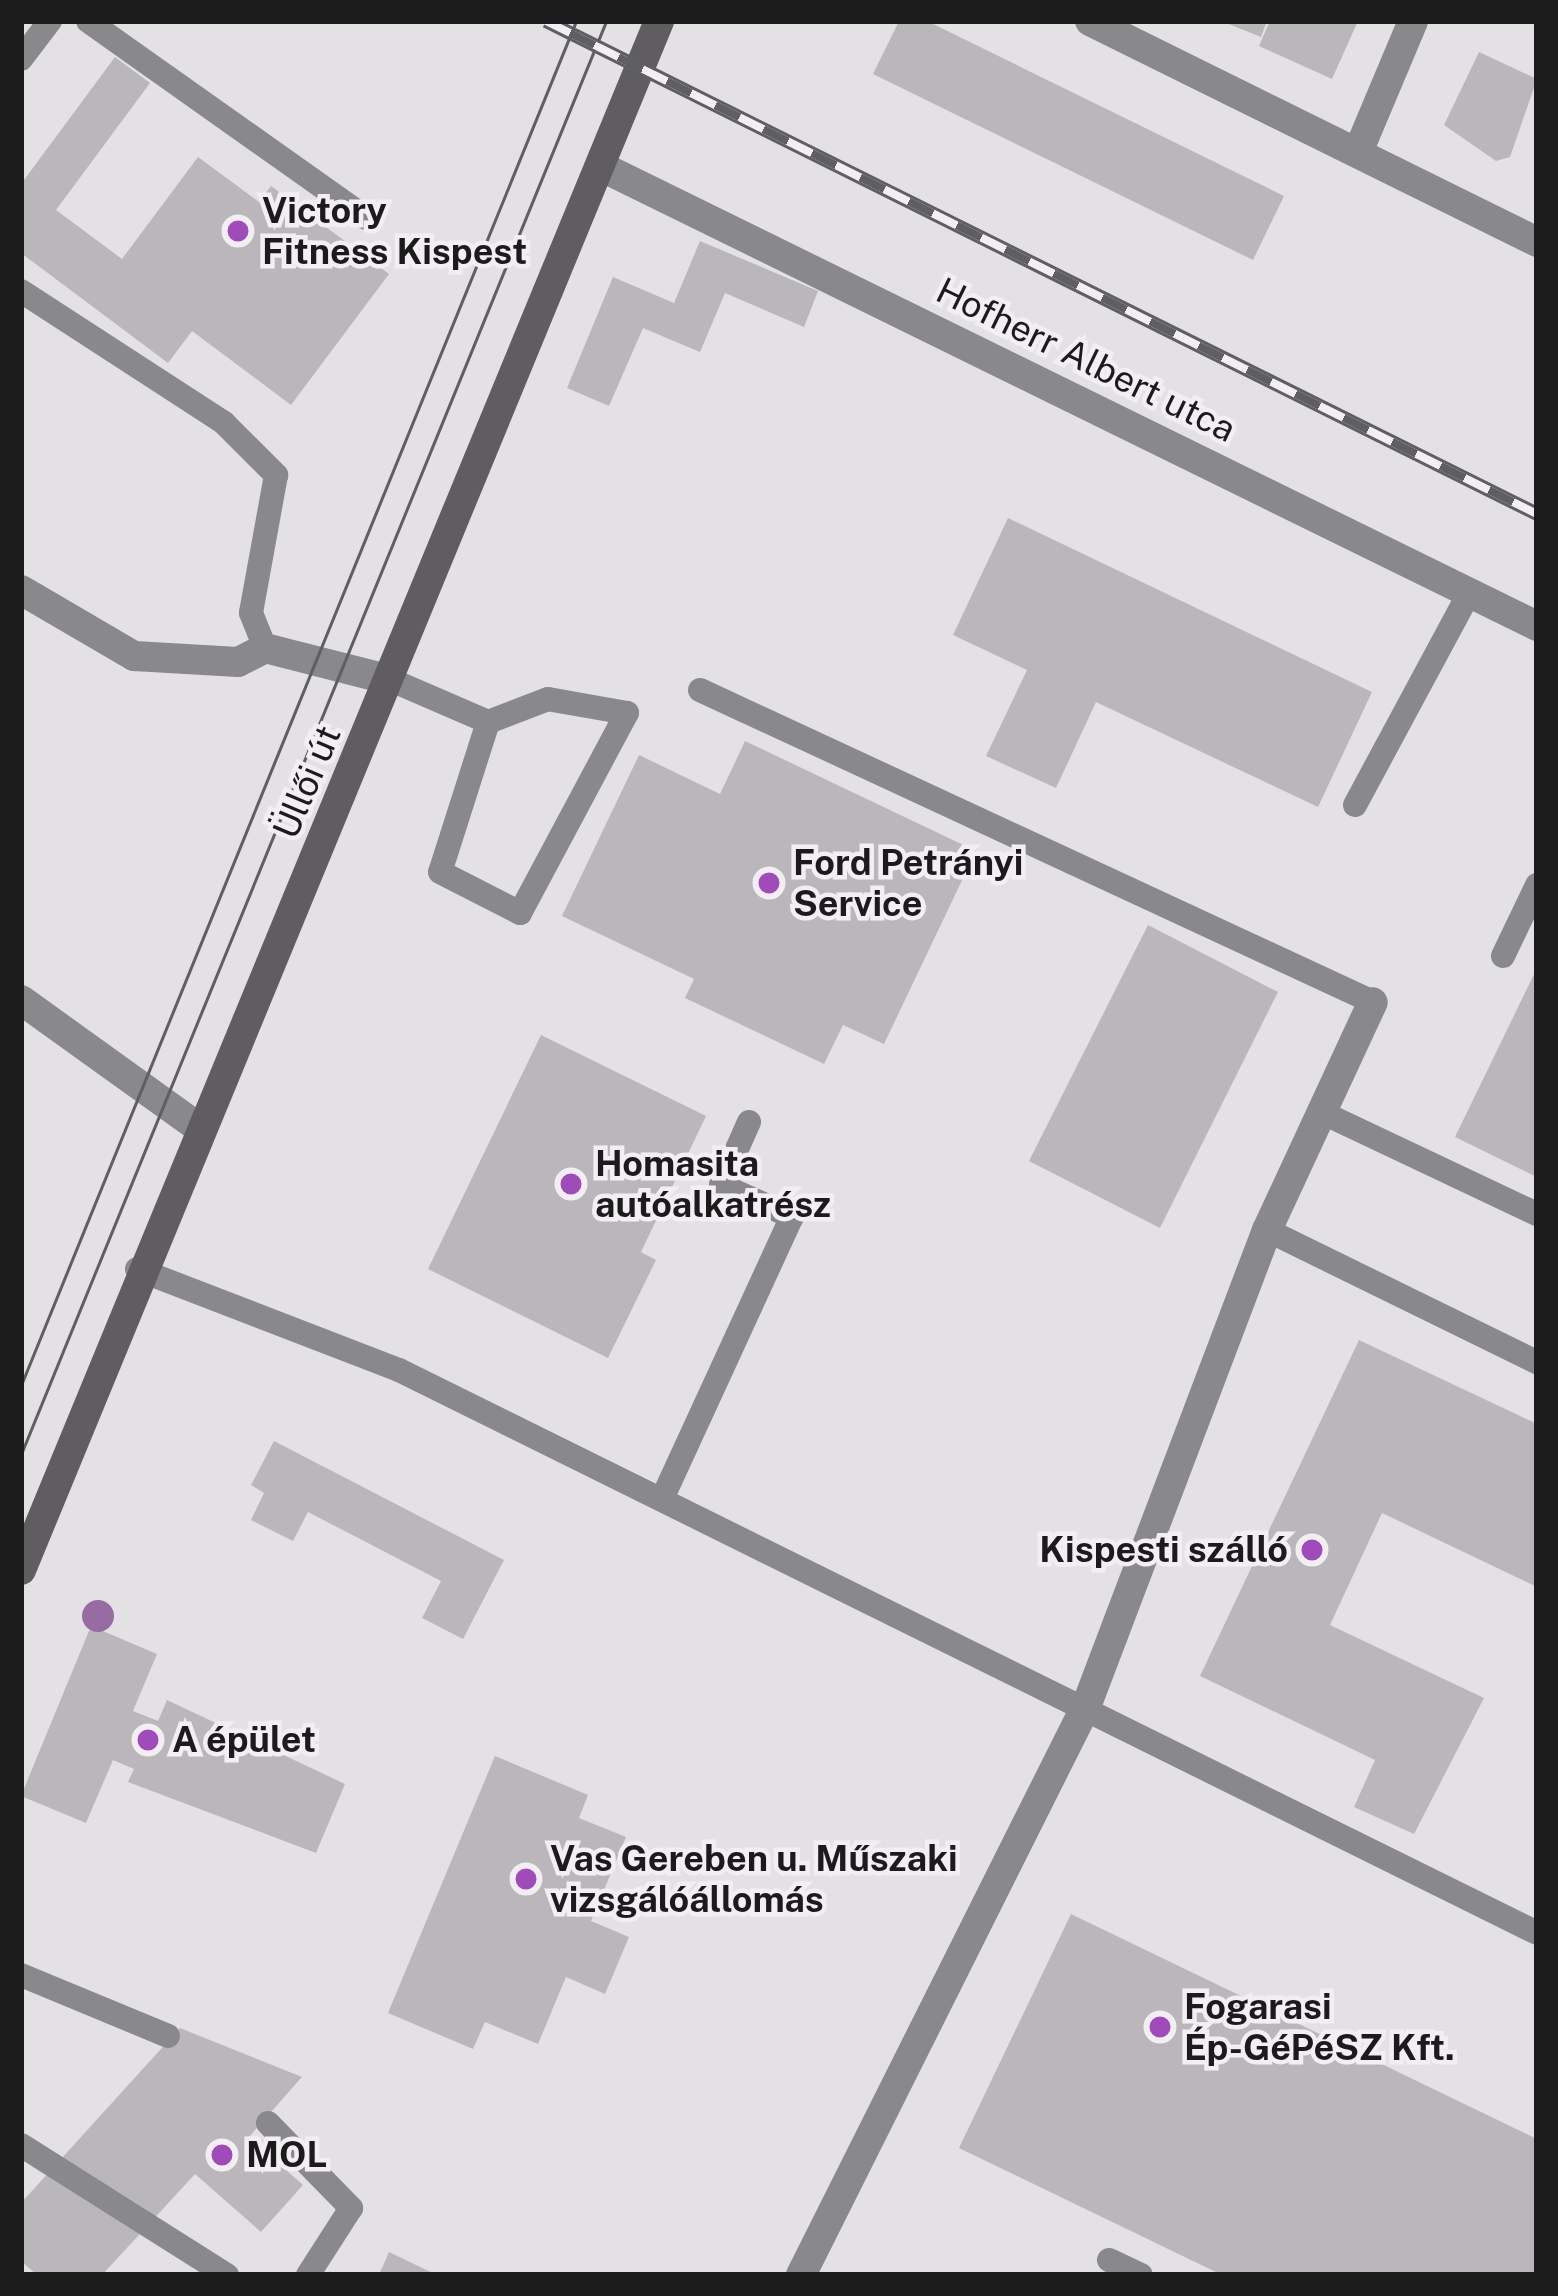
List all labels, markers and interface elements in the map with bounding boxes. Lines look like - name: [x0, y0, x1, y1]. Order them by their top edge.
- place label: Victory Fitness Kispest: [262, 188, 527, 273]
- marker: Victory Fitness Kispest: [225, 218, 251, 244]
- street label: Hofherr Albert utca: [929, 269, 1243, 451]
- street label: Üllői út: [264, 719, 350, 845]
- place label: Ford Petrányi Service: [793, 840, 1023, 925]
- marker: Ford Petrányi Service: [756, 870, 782, 896]
- place label: Homasita autóalkatrész: [595, 1141, 831, 1226]
- marker: Homasita autóalkatrész: [558, 1171, 584, 1197]
- place label: Kispesti szálló: [1039, 1528, 1288, 1572]
- marker: Kispesti szálló: [1299, 1537, 1325, 1563]
- place label: A épület: [172, 1718, 316, 1762]
- marker: A épület: [135, 1727, 161, 1753]
- place label: Vas Gereben u. Műszaki vizsgálóállomás: [550, 1836, 958, 1921]
- marker: Vas Gereben u. Műszaki vizsgálóállomás: [513, 1866, 539, 1892]
- place label: Fogarasi Ép-GéPéSZ Kft.: [1184, 1984, 1455, 2069]
- marker: Fogarasi Ép-GéPéSZ Kft.: [1147, 2014, 1173, 2040]
- place label: MOL: [246, 2133, 327, 2177]
- marker: MOL: [209, 2142, 235, 2168]

